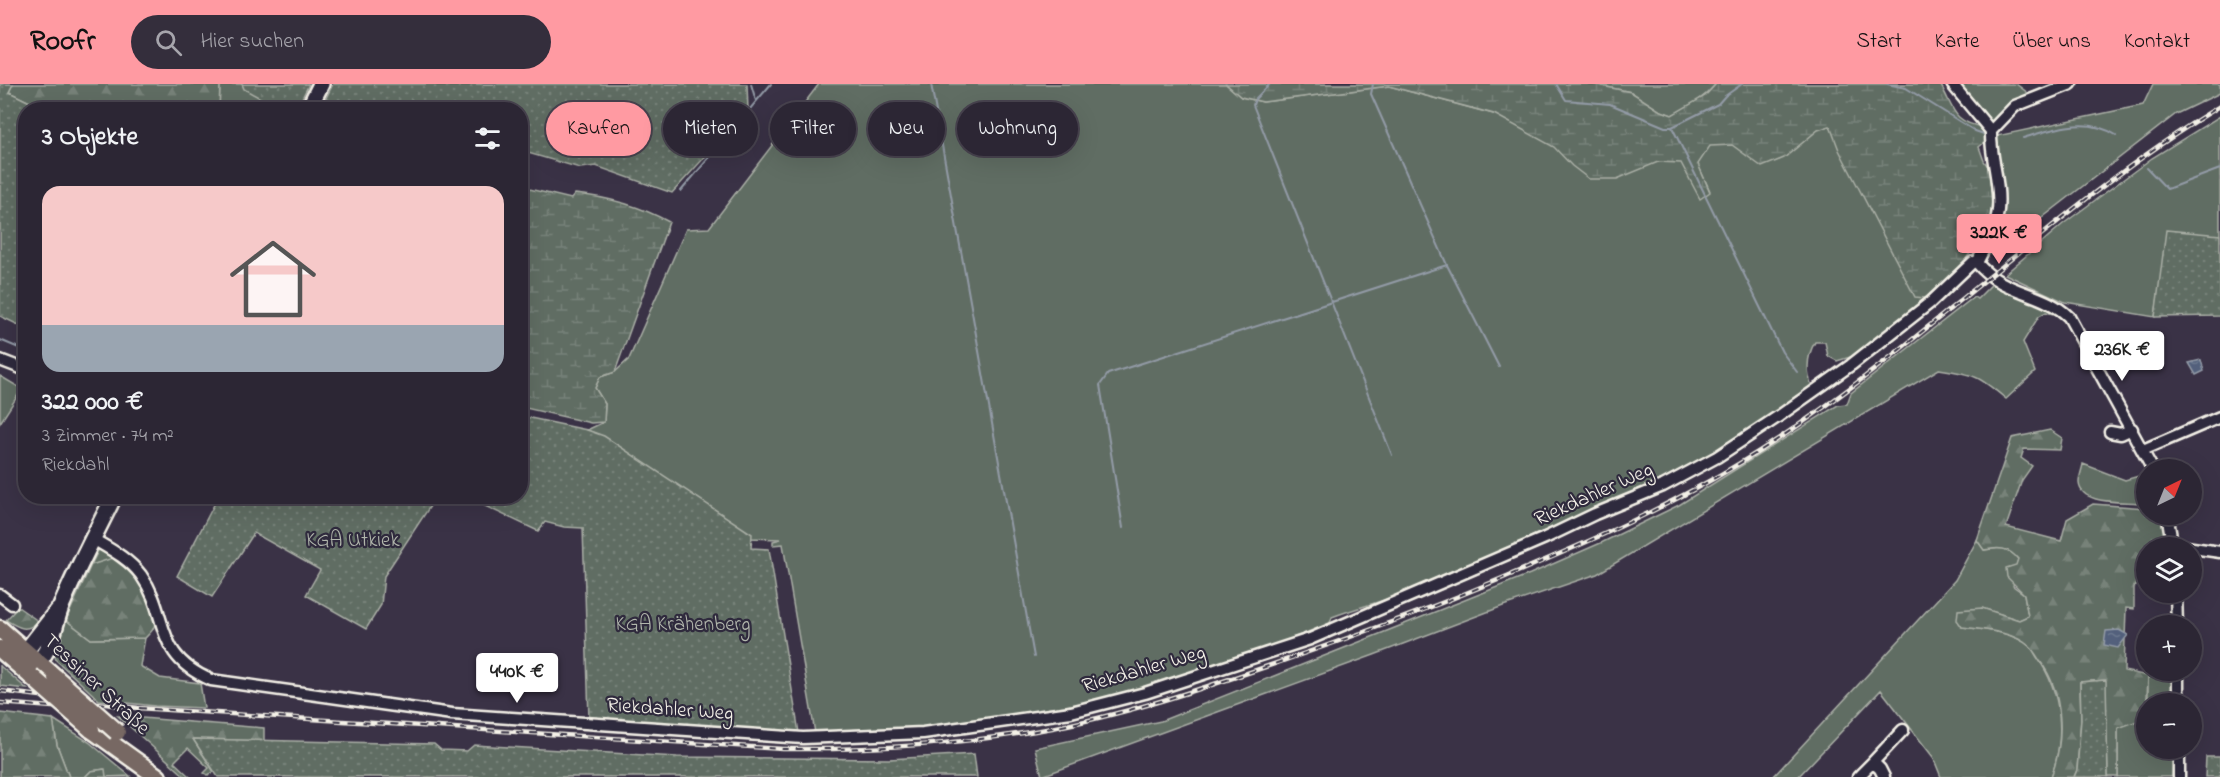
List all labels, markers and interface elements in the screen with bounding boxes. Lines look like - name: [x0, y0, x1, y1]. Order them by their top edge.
- search box: [131, 15, 551, 69]
- text: Roofr: [30, 22, 95, 63]
- icon: search: [152, 26, 185, 59]
- text: Hier suchen: [200, 26, 304, 58]
- text: Start: [1856, 27, 1902, 57]
- text: Karte: [1935, 27, 1979, 57]
- text: Über uns: [2012, 27, 2091, 57]
- text: Kontakt: [2124, 27, 2190, 57]
- chip: Kaufen: [546, 102, 651, 156]
- chip: Mieten: [663, 102, 758, 156]
- chip: Filter: [770, 102, 856, 156]
- chip: Neu: [868, 102, 945, 156]
- chip: Wohnung: [957, 102, 1078, 156]
- text: 3 Objekte: [42, 119, 138, 157]
- icon: filters: [471, 122, 504, 155]
- pin: 322K €: [1950, 214, 2048, 265]
- text: 322K €: [1971, 219, 2027, 248]
- icon: home: [219, 225, 327, 333]
- pin: 236K €: [2073, 331, 2171, 382]
- text: 236K €: [2094, 336, 2150, 365]
- text: 322 000 €: [42, 384, 143, 422]
- text: 3 Zimmer · 74 m²: [42, 422, 174, 451]
- text: Riekdahl: [42, 451, 109, 480]
- street label: Riekdahler Weg: [1530, 455, 1659, 536]
- north arrow: [2136, 459, 2202, 525]
- map controls: [2136, 459, 2202, 759]
- park label: KGA Utkiek: [306, 526, 401, 556]
- button: layers: [2136, 537, 2202, 603]
- park label: KGA Krähenberg: [615, 610, 751, 642]
- button: +: [2136, 615, 2202, 681]
- street label: Tessiner Straße: [36, 627, 157, 743]
- street label: Riekdahler Weg: [1079, 638, 1210, 704]
- pin: 440K €: [468, 653, 566, 704]
- text: 440K €: [490, 658, 544, 687]
- street label: Riekdahler Weg: [605, 691, 734, 731]
- button: −: [2136, 693, 2202, 759]

